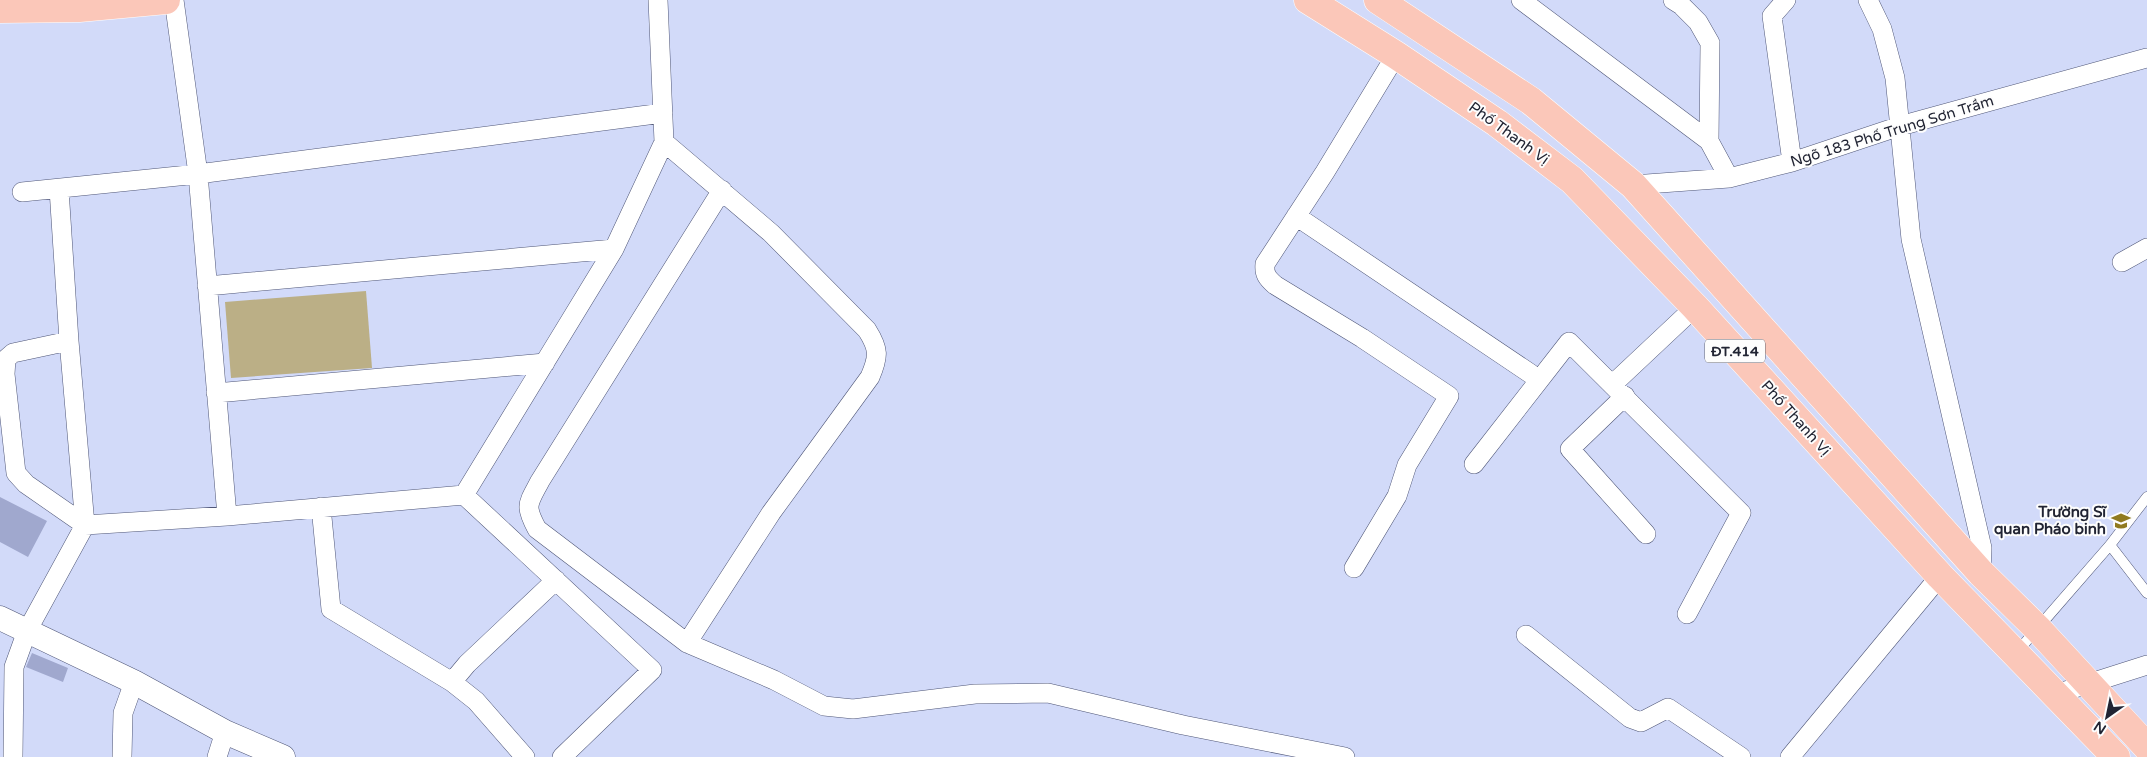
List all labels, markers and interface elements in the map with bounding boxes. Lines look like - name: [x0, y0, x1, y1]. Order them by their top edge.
- street label: Ngõ 183 Phố Trung Sơn Trầm: [1788, 91, 1996, 171]
- street label: Phố Thanh Vị: [1465, 98, 1553, 168]
- road number: ĐT.414: [1705, 340, 1765, 362]
- street label: Phố Thanh Vị: [1758, 377, 1834, 459]
- place label: Trường Sĩ quan Pháo binh: [1994, 503, 2107, 539]
- school or university icon: Trường Sĩ quan Pháo binh: [2110, 510, 2132, 532]
- north arrow: [2082, 692, 2132, 742]
- text: N: [2091, 717, 2110, 738]

